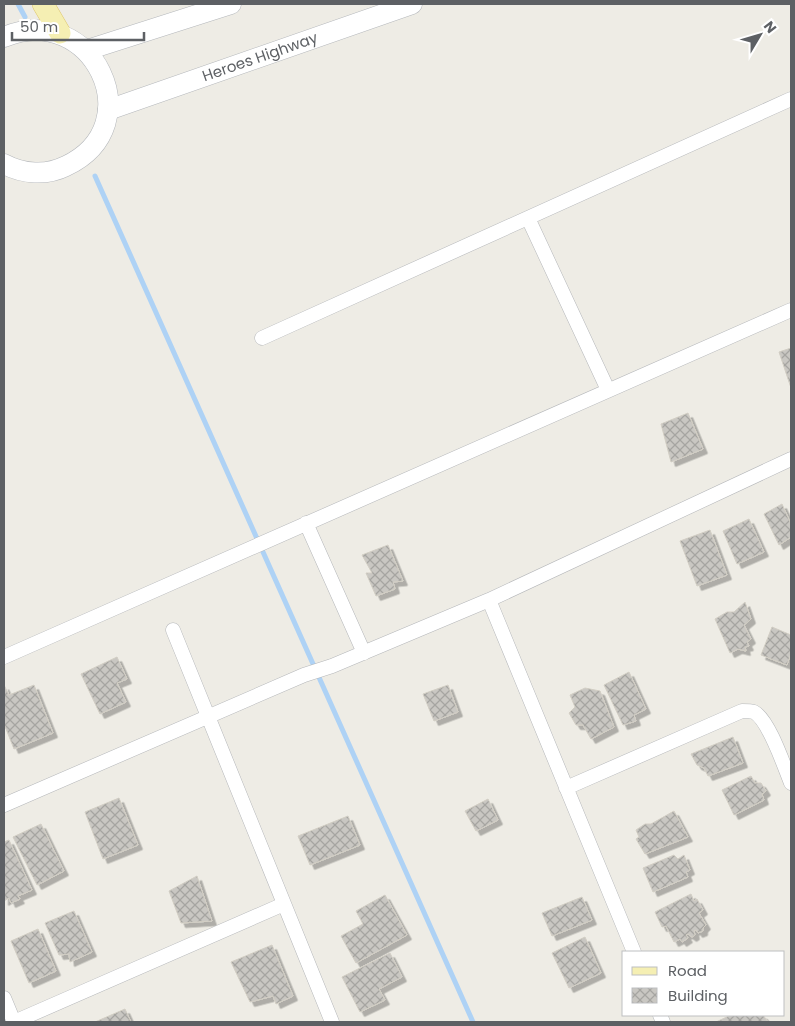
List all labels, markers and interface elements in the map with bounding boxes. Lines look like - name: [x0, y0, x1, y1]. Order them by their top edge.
- scale bar: [12, 10, 145, 42]
- north arrow: [735, 10, 785, 60]
- text: 50 m: [20, 16, 58, 37]
- text: N: [759, 17, 781, 37]
- street label: Heroes Highway: [199, 27, 321, 86]
- legend: [622, 951, 785, 1016]
- text: Road: [668, 960, 707, 981]
- text: Building: [668, 985, 728, 1006]

